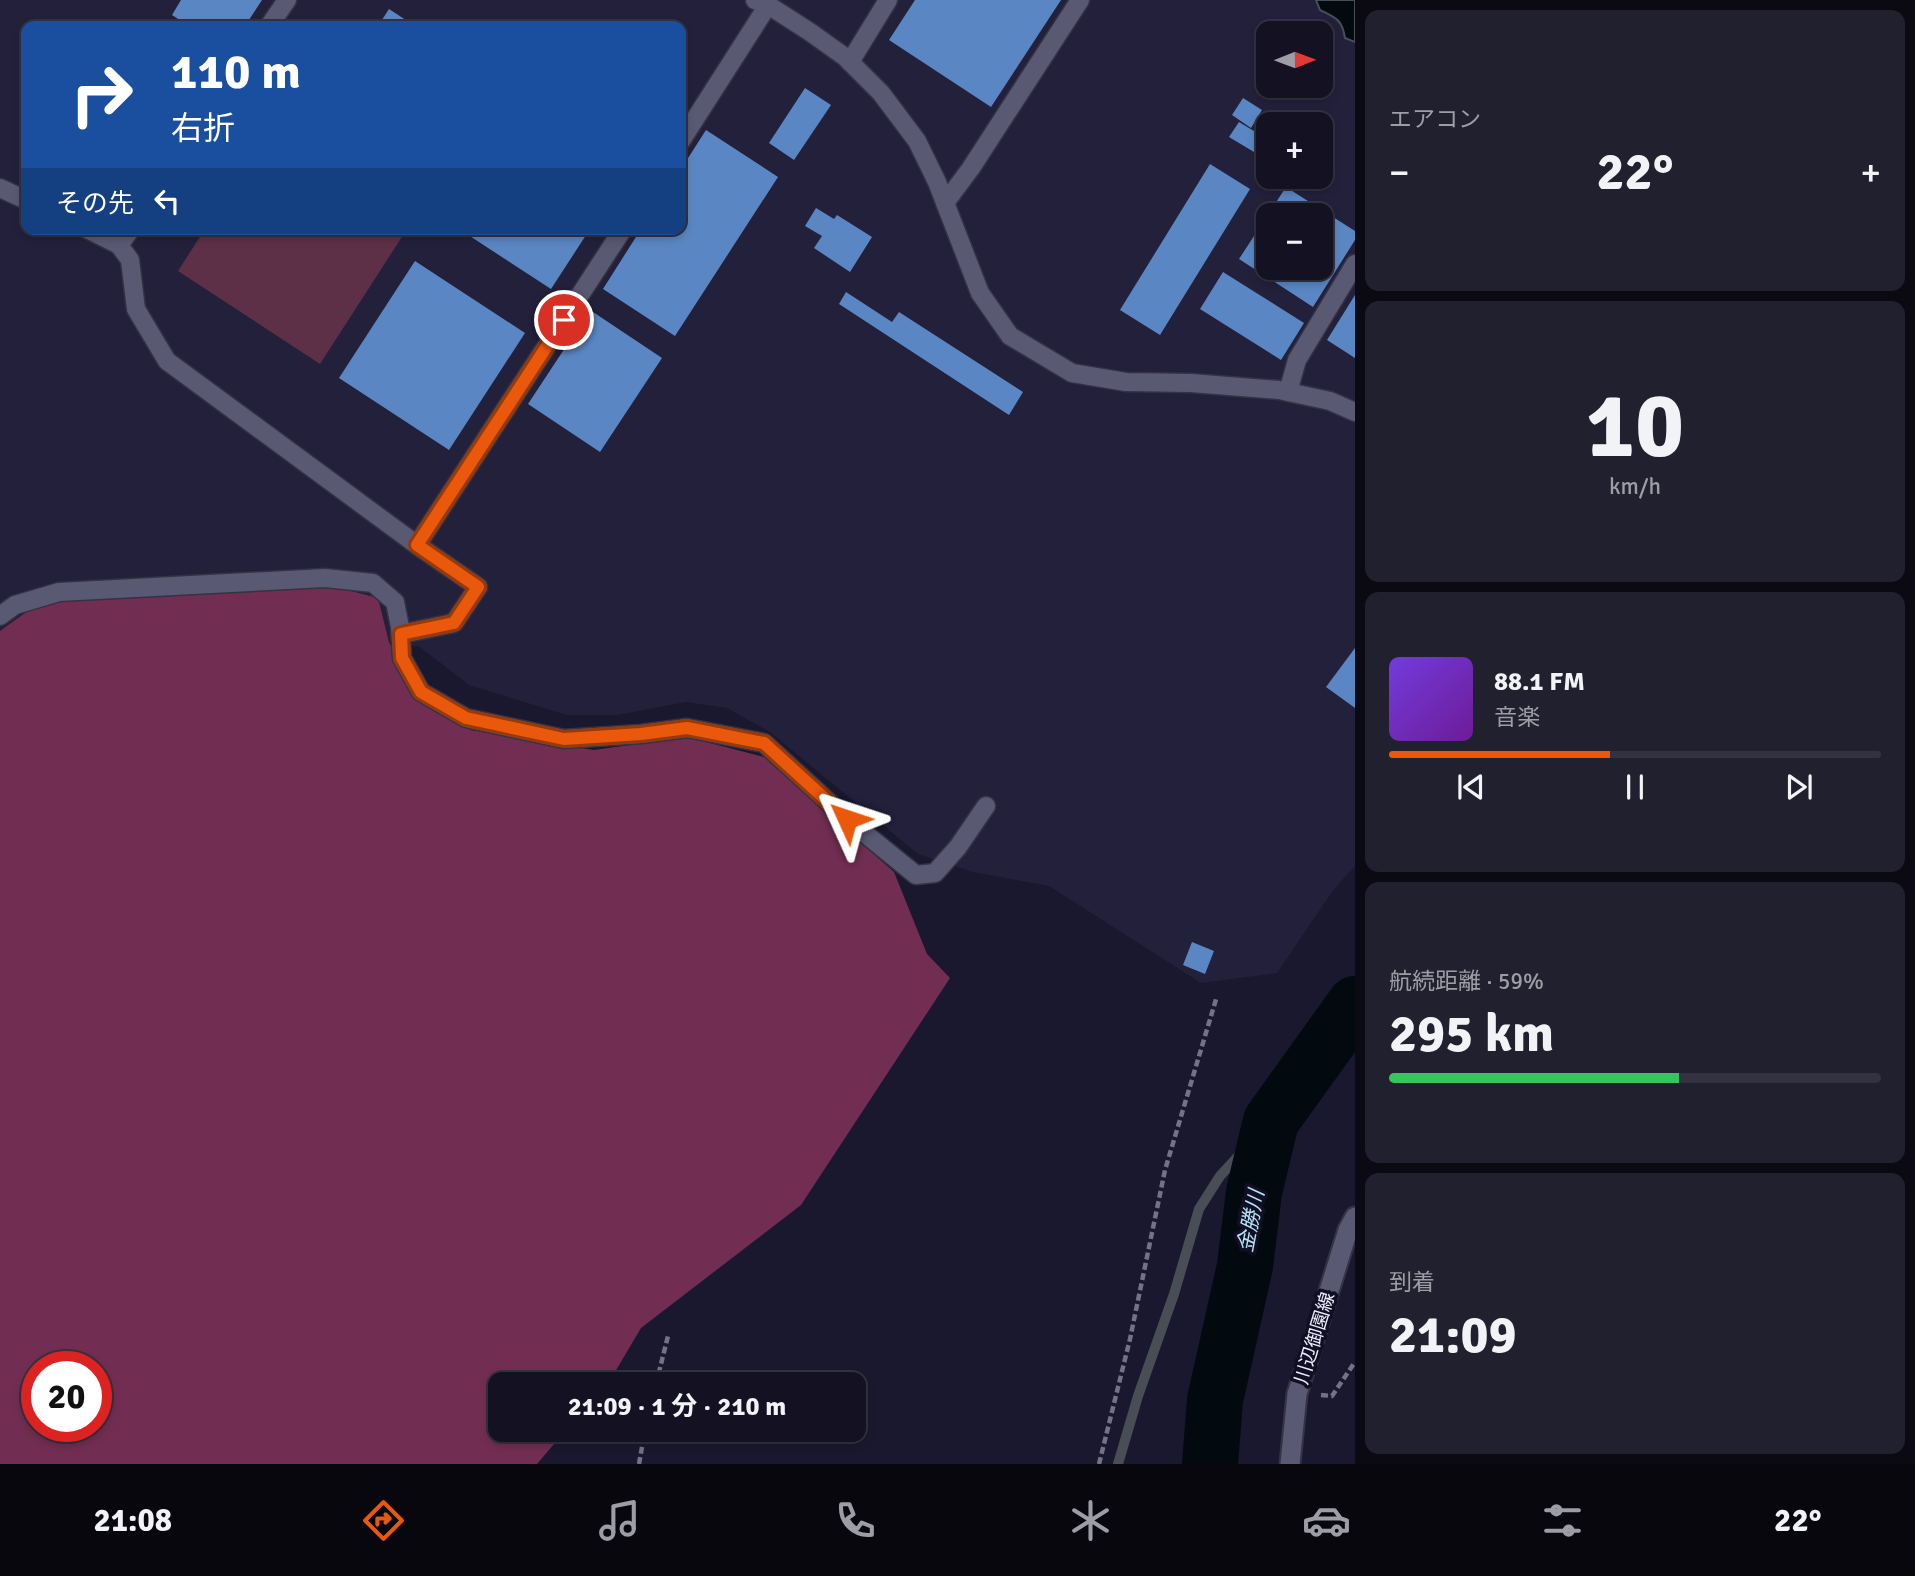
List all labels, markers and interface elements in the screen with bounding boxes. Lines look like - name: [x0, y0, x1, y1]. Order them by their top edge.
- north arrow: [1256, 21, 1334, 98]
- map controls: [1256, 21, 1333, 280]
- text: 110 m: [171, 42, 301, 102]
- icon: right: [56, 49, 147, 140]
- text: エアコン: [1389, 105, 1481, 134]
- text: 右折: [171, 109, 235, 148]
- button: +: [1256, 112, 1333, 189]
- text: 22°: [1597, 140, 1673, 204]
- text: −: [1389, 149, 1410, 196]
- text: +: [1860, 149, 1881, 196]
- icon: left: [148, 182, 186, 220]
- text: その先: [56, 188, 134, 220]
- button: −: [1256, 203, 1333, 280]
- pin: [534, 290, 594, 350]
- icon: arrive: [545, 301, 583, 339]
- text: 10: [1586, 370, 1684, 483]
- text: km/h: [1609, 472, 1661, 501]
- text: 88.1 FM: [1494, 666, 1585, 698]
- text: 音楽: [1494, 703, 1540, 732]
- icon: previous: [1452, 768, 1490, 806]
- icon: pause: [1616, 768, 1654, 806]
- icon: next: [1780, 768, 1818, 806]
- position arrow: [810, 782, 884, 856]
- text: 航続距離 · 59%: [1389, 967, 1544, 996]
- text: 295 km: [1389, 1002, 1554, 1066]
- water label: 金勝川: [1232, 1186, 1270, 1254]
- text: 到着: [1389, 1268, 1435, 1297]
- street label: 川辺御園線: [1290, 1289, 1340, 1387]
- text: 21:09: [1389, 1303, 1517, 1367]
- speed limit sign: 20: [21, 1351, 112, 1442]
- text: 21:09 · 1 分 · 210 m: [568, 1391, 786, 1423]
- icon: directions: [359, 1496, 408, 1545]
- icon: music: [595, 1496, 644, 1545]
- icon: phone: [831, 1496, 880, 1545]
- icon: climate: [1066, 1496, 1115, 1545]
- icon: car: [1302, 1496, 1351, 1545]
- icon: filters: [1538, 1496, 1587, 1545]
- text: 21:08: [93, 1501, 172, 1540]
- text: 22°: [1774, 1501, 1821, 1540]

